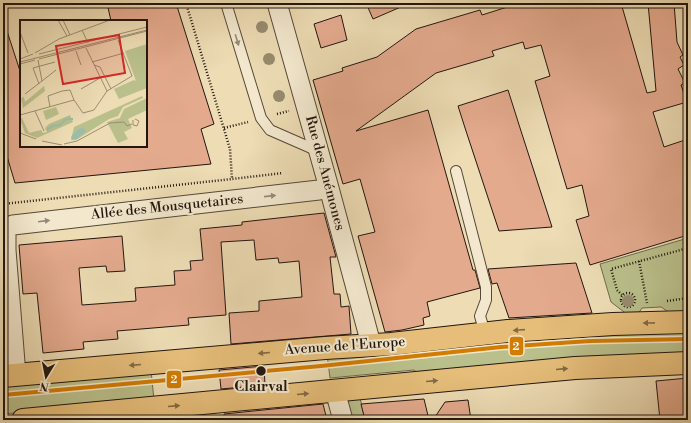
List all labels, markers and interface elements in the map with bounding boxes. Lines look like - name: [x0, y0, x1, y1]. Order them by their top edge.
- inset map: [20, 20, 147, 147]
- one-way arrow: [234, 35, 240, 47]
- street label: Rue des Anémones: [301, 114, 349, 232]
- street label: Allée des Mousquetaires: [89, 190, 244, 224]
- one-way arrow: [264, 192, 276, 199]
- one-way arrow: [38, 218, 50, 224]
- one-way arrow: [642, 320, 655, 326]
- one-way arrow: [513, 326, 525, 333]
- street label: Avenue de l'Europe: [283, 333, 406, 359]
- line badge: 2: [509, 336, 524, 356]
- text: 2: [513, 340, 520, 354]
- one-way arrow: [258, 350, 270, 356]
- north arrow: [26, 357, 66, 397]
- one-way arrow: [129, 362, 141, 368]
- marker: Clairval: [254, 364, 268, 378]
- one-way arrow: [556, 366, 568, 373]
- line badge: 2: [166, 370, 182, 389]
- text: 2: [171, 373, 178, 387]
- text: N: [39, 378, 50, 394]
- place label: Clairval: [234, 378, 288, 396]
- one-way arrow: [426, 378, 438, 384]
- one-way arrow: [297, 391, 309, 397]
- one-way arrow: [168, 403, 180, 410]

